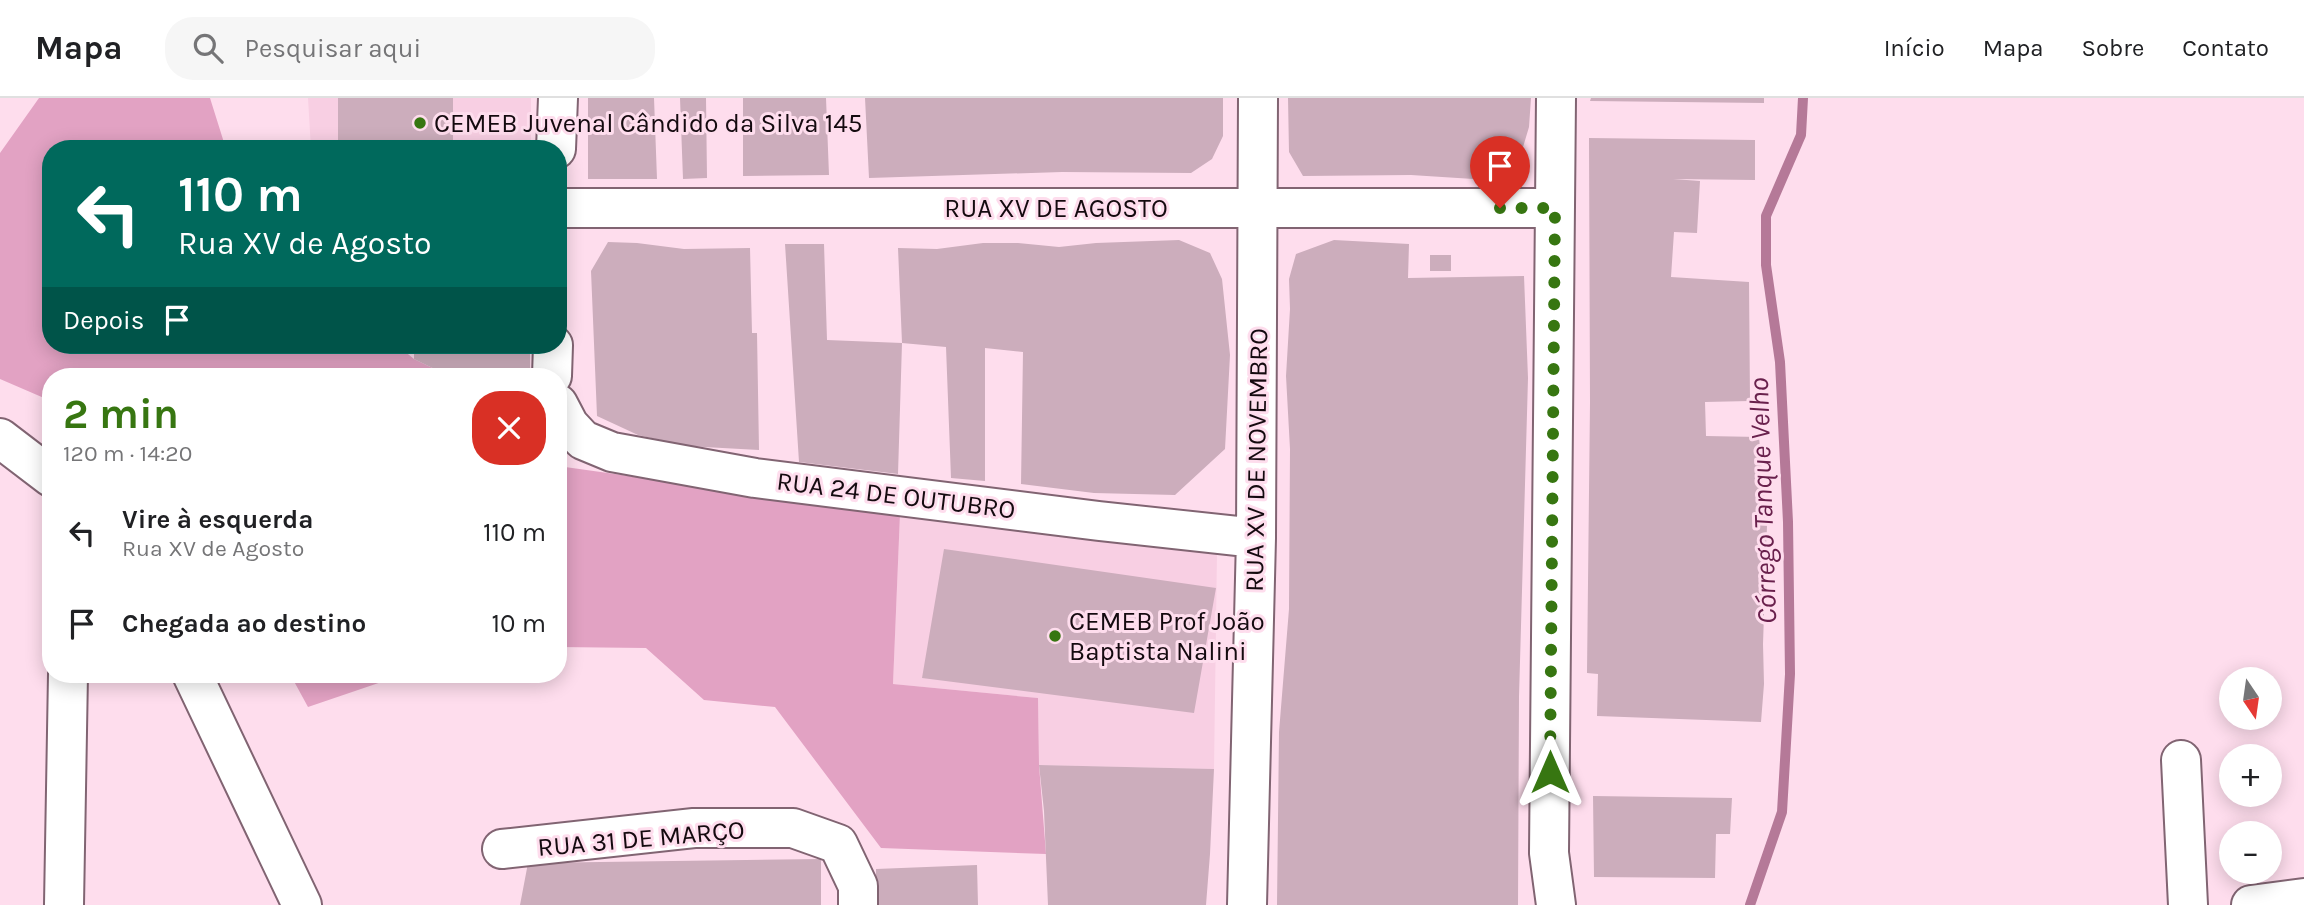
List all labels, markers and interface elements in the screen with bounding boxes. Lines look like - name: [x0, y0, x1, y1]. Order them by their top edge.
- search box: [165, 17, 655, 80]
- text: Mapa: [35, 29, 123, 67]
- icon: search: [189, 29, 227, 67]
- text: Pesquisar aqui: [245, 33, 421, 64]
- text: Início: [1884, 34, 1945, 62]
- text: Mapa: [1983, 34, 2043, 62]
- text: Sobre: [2081, 34, 2144, 62]
- text: Contato: [2182, 34, 2269, 62]
- place label: CEMEB Juvenal Cândido da Silva 145: [434, 108, 863, 139]
- marker: CEMEB Juvenal Cândido da Silva 145: [412, 115, 428, 131]
- pin: [1470, 136, 1530, 208]
- icon: arrive: [1481, 147, 1519, 185]
- text: 110 m: [178, 166, 303, 223]
- icon: left: [63, 168, 154, 259]
- street label: RUA XV DE AGOSTO: [944, 193, 1168, 224]
- text: Rua XV de Agosto: [178, 225, 432, 262]
- icon: arrive: [158, 301, 196, 339]
- text: Depois: [63, 305, 144, 336]
- street label: RUA XV DE NOVEMBRO: [1239, 328, 1274, 592]
- water label: Córrego Tanque Velho: [1742, 377, 1783, 625]
- text: 2 min: [63, 389, 179, 439]
- button: close: [472, 391, 546, 465]
- text: 120 m · 14:20: [63, 440, 192, 467]
- street label: RUA 24 DE OUTUBRO: [775, 465, 1017, 526]
- text: Vire à esquerda: [122, 504, 313, 535]
- icon: left: [63, 514, 101, 552]
- text: 110 m: [483, 517, 546, 548]
- text: Rua XV de Agosto: [122, 535, 304, 562]
- icon: arrive: [63, 605, 101, 643]
- place label: CEMEB Prof João Baptista Nalini: [1069, 606, 1265, 667]
- text: Chegada ao destino: [122, 608, 366, 639]
- text: 10 m: [491, 608, 546, 639]
- marker: CEMEB Prof João Baptista Nalini: [1047, 628, 1063, 644]
- north arrow: [2219, 667, 2282, 730]
- map controls: [2219, 667, 2282, 884]
- position arrow: [1513, 735, 1587, 809]
- button: +: [2219, 744, 2282, 807]
- street label: RUA 31 DE MARÇO: [536, 814, 746, 863]
- button: −: [2219, 821, 2282, 884]

